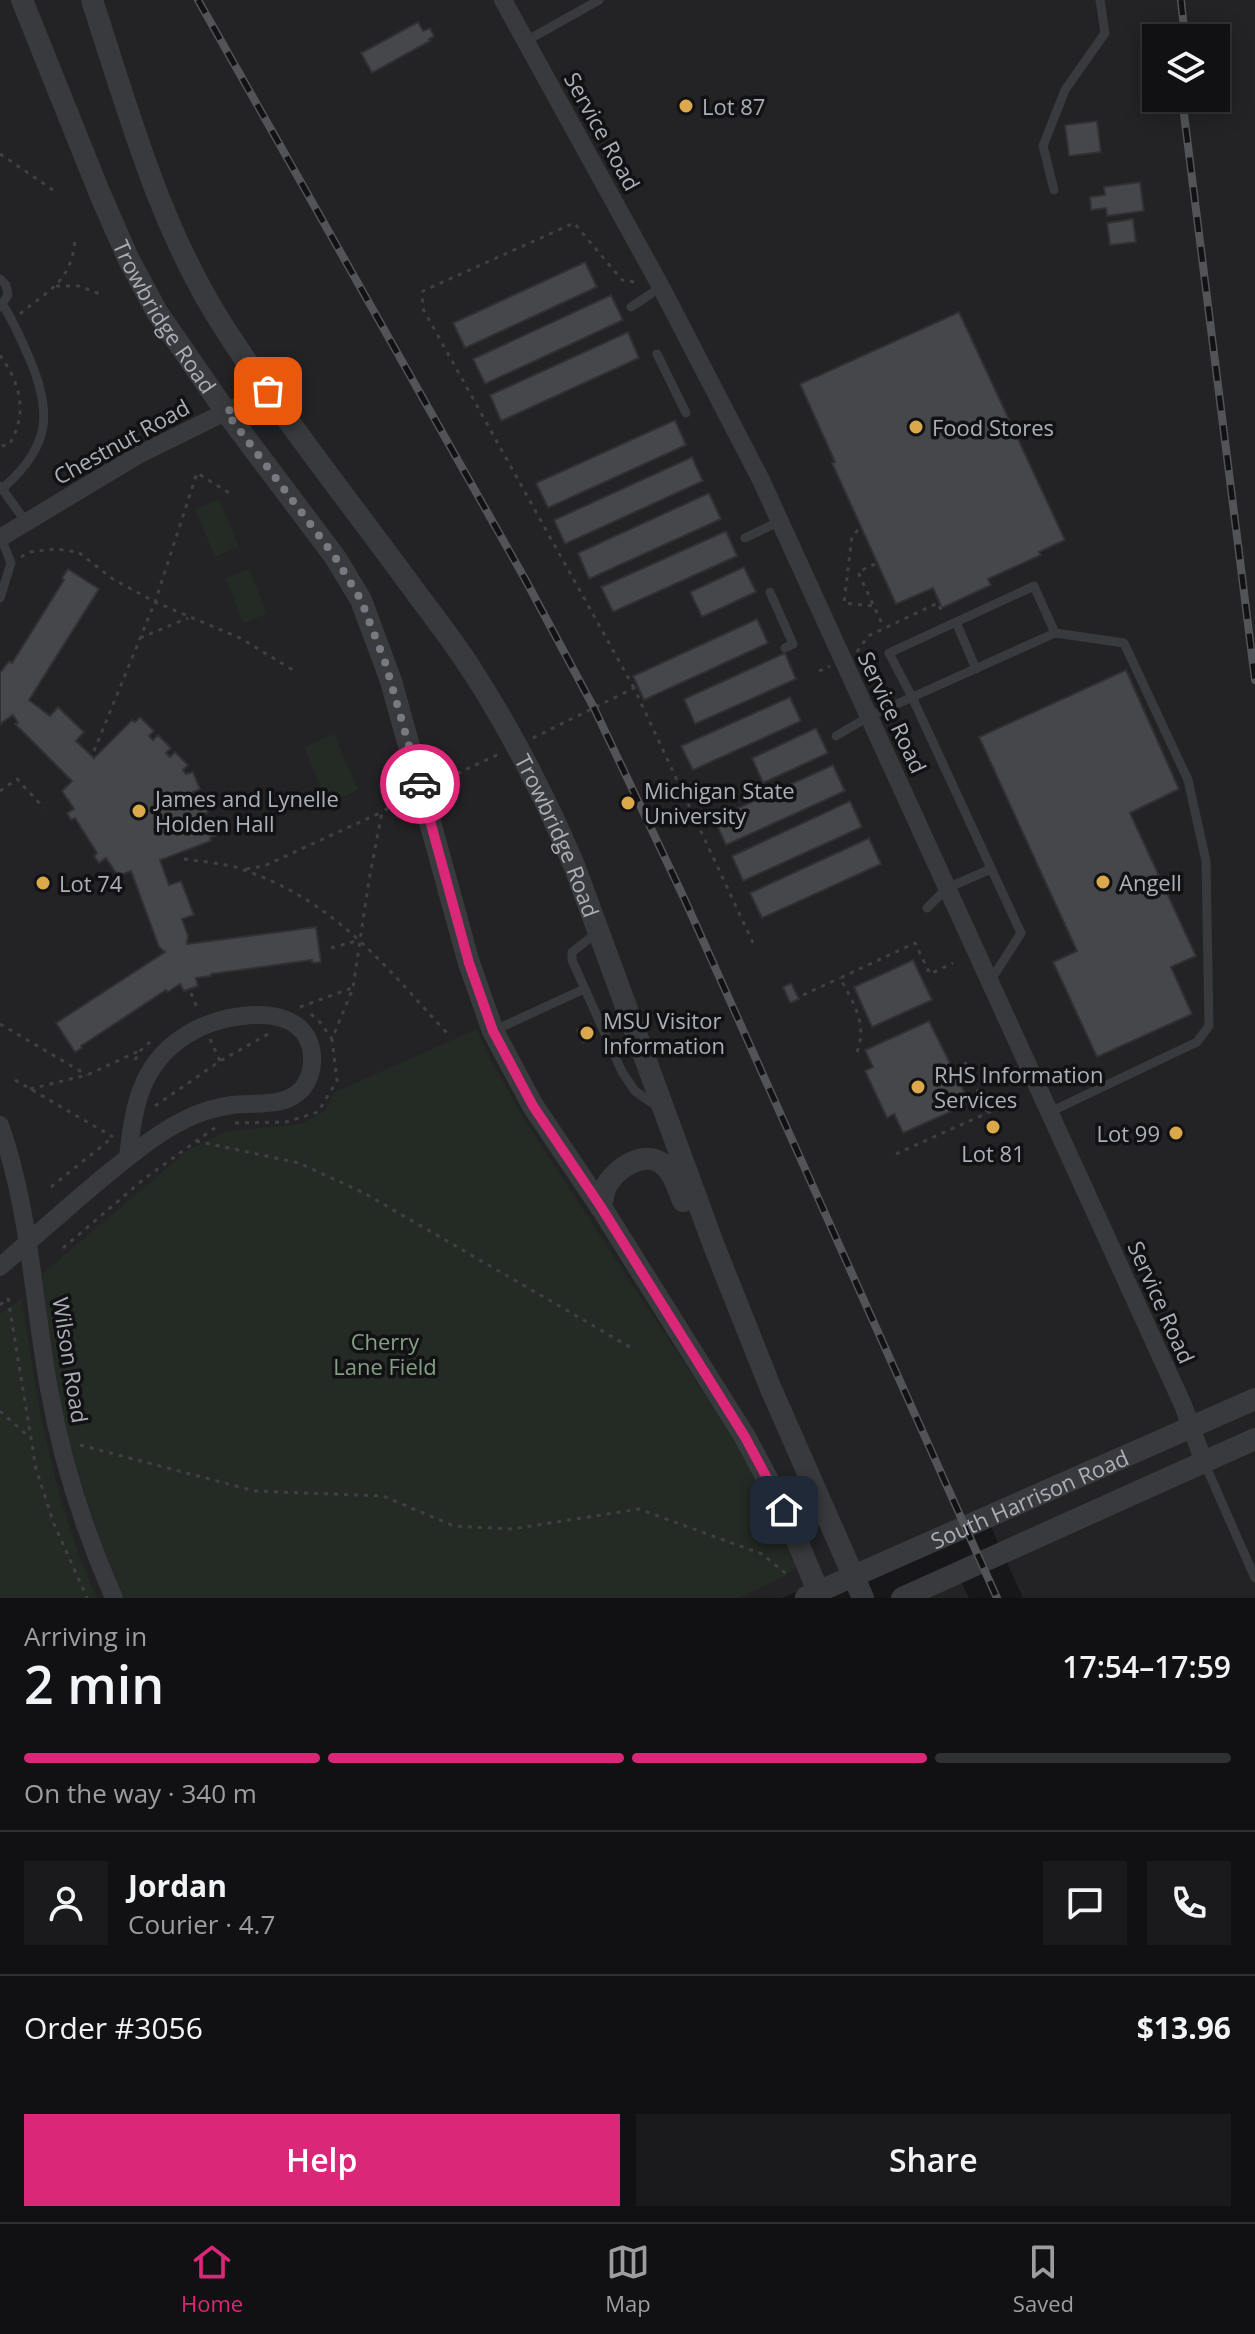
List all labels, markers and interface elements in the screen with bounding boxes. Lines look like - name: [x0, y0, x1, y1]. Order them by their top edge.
- map controls: [1142, 24, 1230, 112]
- button: layers: [1142, 24, 1230, 112]
- street label: Service Road: [558, 66, 648, 196]
- place label: Lot 87: [702, 91, 765, 121]
- marker: Lot 87: [677, 97, 695, 115]
- street label: Trowbridge Road: [107, 235, 224, 399]
- pin: [234, 357, 302, 425]
- icon: bag: [246, 369, 290, 413]
- street label: Chestnut Road: [48, 391, 194, 491]
- place label: Food Stores: [932, 412, 1054, 442]
- marker: Food Stores: [907, 418, 925, 436]
- street label: Service Road: [852, 646, 934, 778]
- courier: [380, 744, 460, 824]
- street label: Trowbridge Road: [509, 749, 607, 921]
- icon: car: [398, 762, 442, 806]
- place label: Michigan State University: [644, 775, 795, 830]
- place label: James and Lynelle Holden Hall: [153, 783, 339, 838]
- marker: Michigan State University: [619, 794, 637, 812]
- marker: James and Lynelle Holden Hall: [130, 802, 148, 820]
- place label: Angell: [1119, 867, 1182, 897]
- place label: Lot 74: [59, 868, 123, 898]
- marker: Angell: [1094, 873, 1112, 891]
- marker: Lot 74: [34, 874, 52, 892]
- place label: MSU Visitor Information: [603, 1005, 725, 1060]
- marker: MSU Visitor Information: [578, 1024, 596, 1042]
- place label: RHS Information Services: [934, 1059, 1104, 1114]
- marker: RHS Information Services: [909, 1078, 927, 1096]
- marker: Lot 81: [984, 1118, 1002, 1136]
- place label: Lot 99: [1097, 1118, 1160, 1148]
- marker: Lot 99: [1167, 1124, 1185, 1142]
- place label: Lot 81: [961, 1138, 1025, 1168]
- street label: Service Road: [1122, 1236, 1202, 1368]
- street label: Wilson Road: [46, 1295, 96, 1425]
- park label: Cherry Lane Field: [333, 1326, 437, 1381]
- street label: South Harrison Road: [926, 1442, 1133, 1555]
- pin: [750, 1476, 818, 1544]
- icon: home: [762, 1488, 806, 1532]
- text: Arriving in: [24, 1618, 147, 1654]
- text: 17:54–17:59: [1062, 1646, 1231, 1687]
- text: 2 min: [24, 1648, 164, 1719]
- text: On the way · 340 m: [24, 1775, 257, 1811]
- button: person: [24, 1861, 108, 1945]
- button: chat: [1043, 1861, 1127, 1945]
- button: phone: [1147, 1861, 1231, 1945]
- text: Jordan: [128, 1865, 227, 1906]
- text: Courier · 4.7: [128, 1906, 275, 1942]
- text: Order #3056: [24, 2007, 203, 2048]
- text: $13.96: [1137, 2007, 1231, 2048]
- button: Help: [24, 2114, 620, 2206]
- button: Share: [636, 2114, 1231, 2206]
- tab: Home: [181, 2240, 243, 2318]
- tab: Map: [605, 2240, 651, 2318]
- tab: Saved: [1013, 2240, 1074, 2318]

